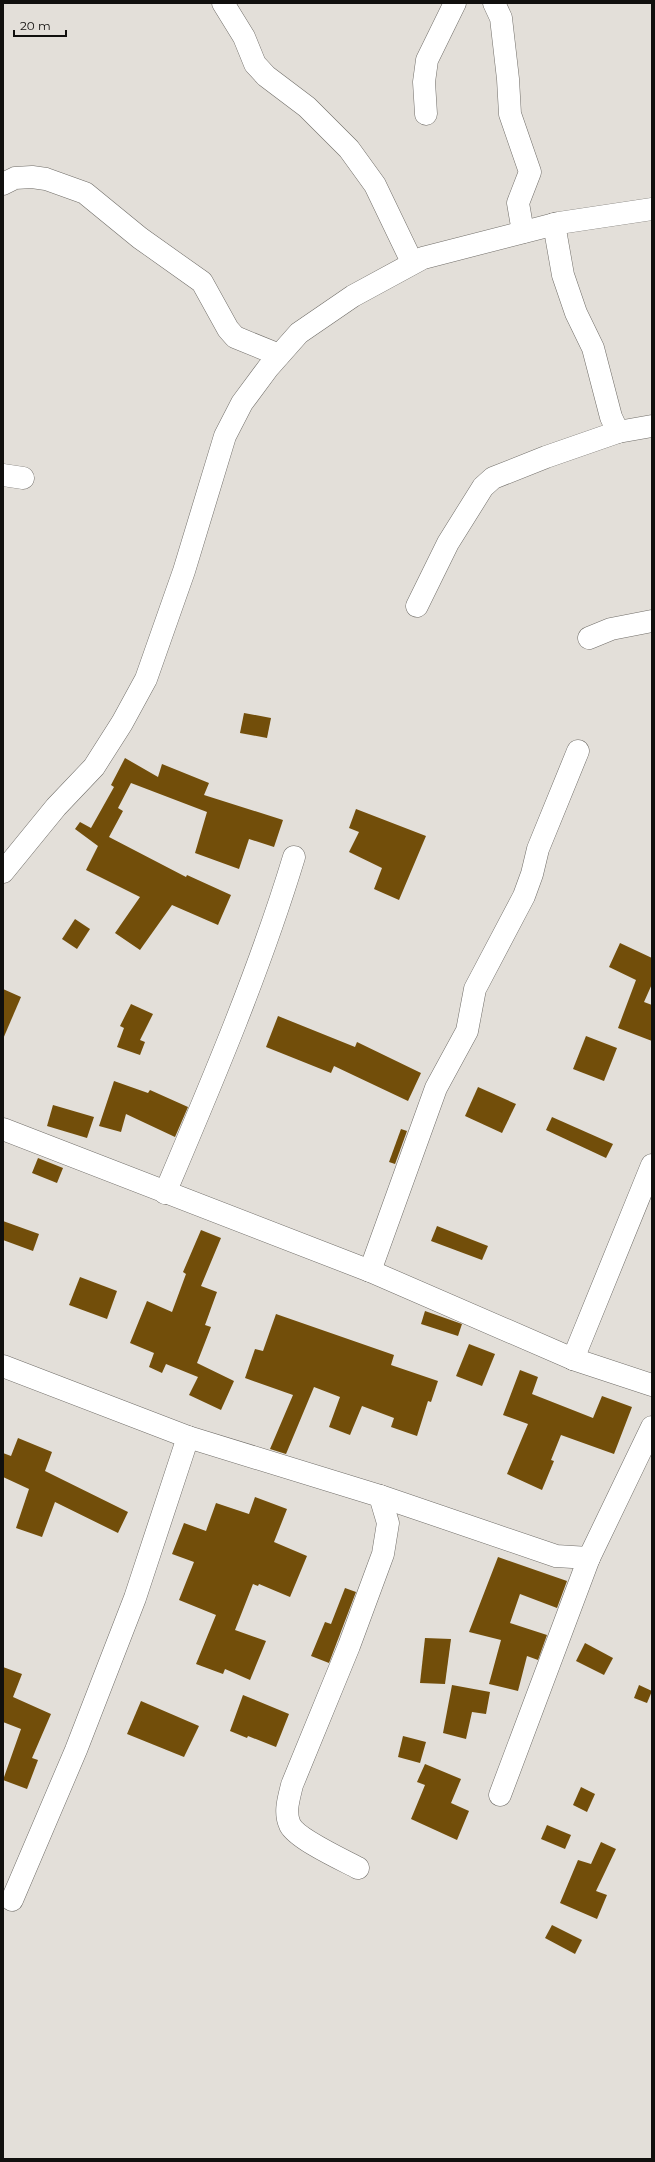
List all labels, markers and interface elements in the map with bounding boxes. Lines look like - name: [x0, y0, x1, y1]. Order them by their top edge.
- scale bar: [14, 12, 66, 38]
- text: 20 m: [20, 18, 51, 33]

